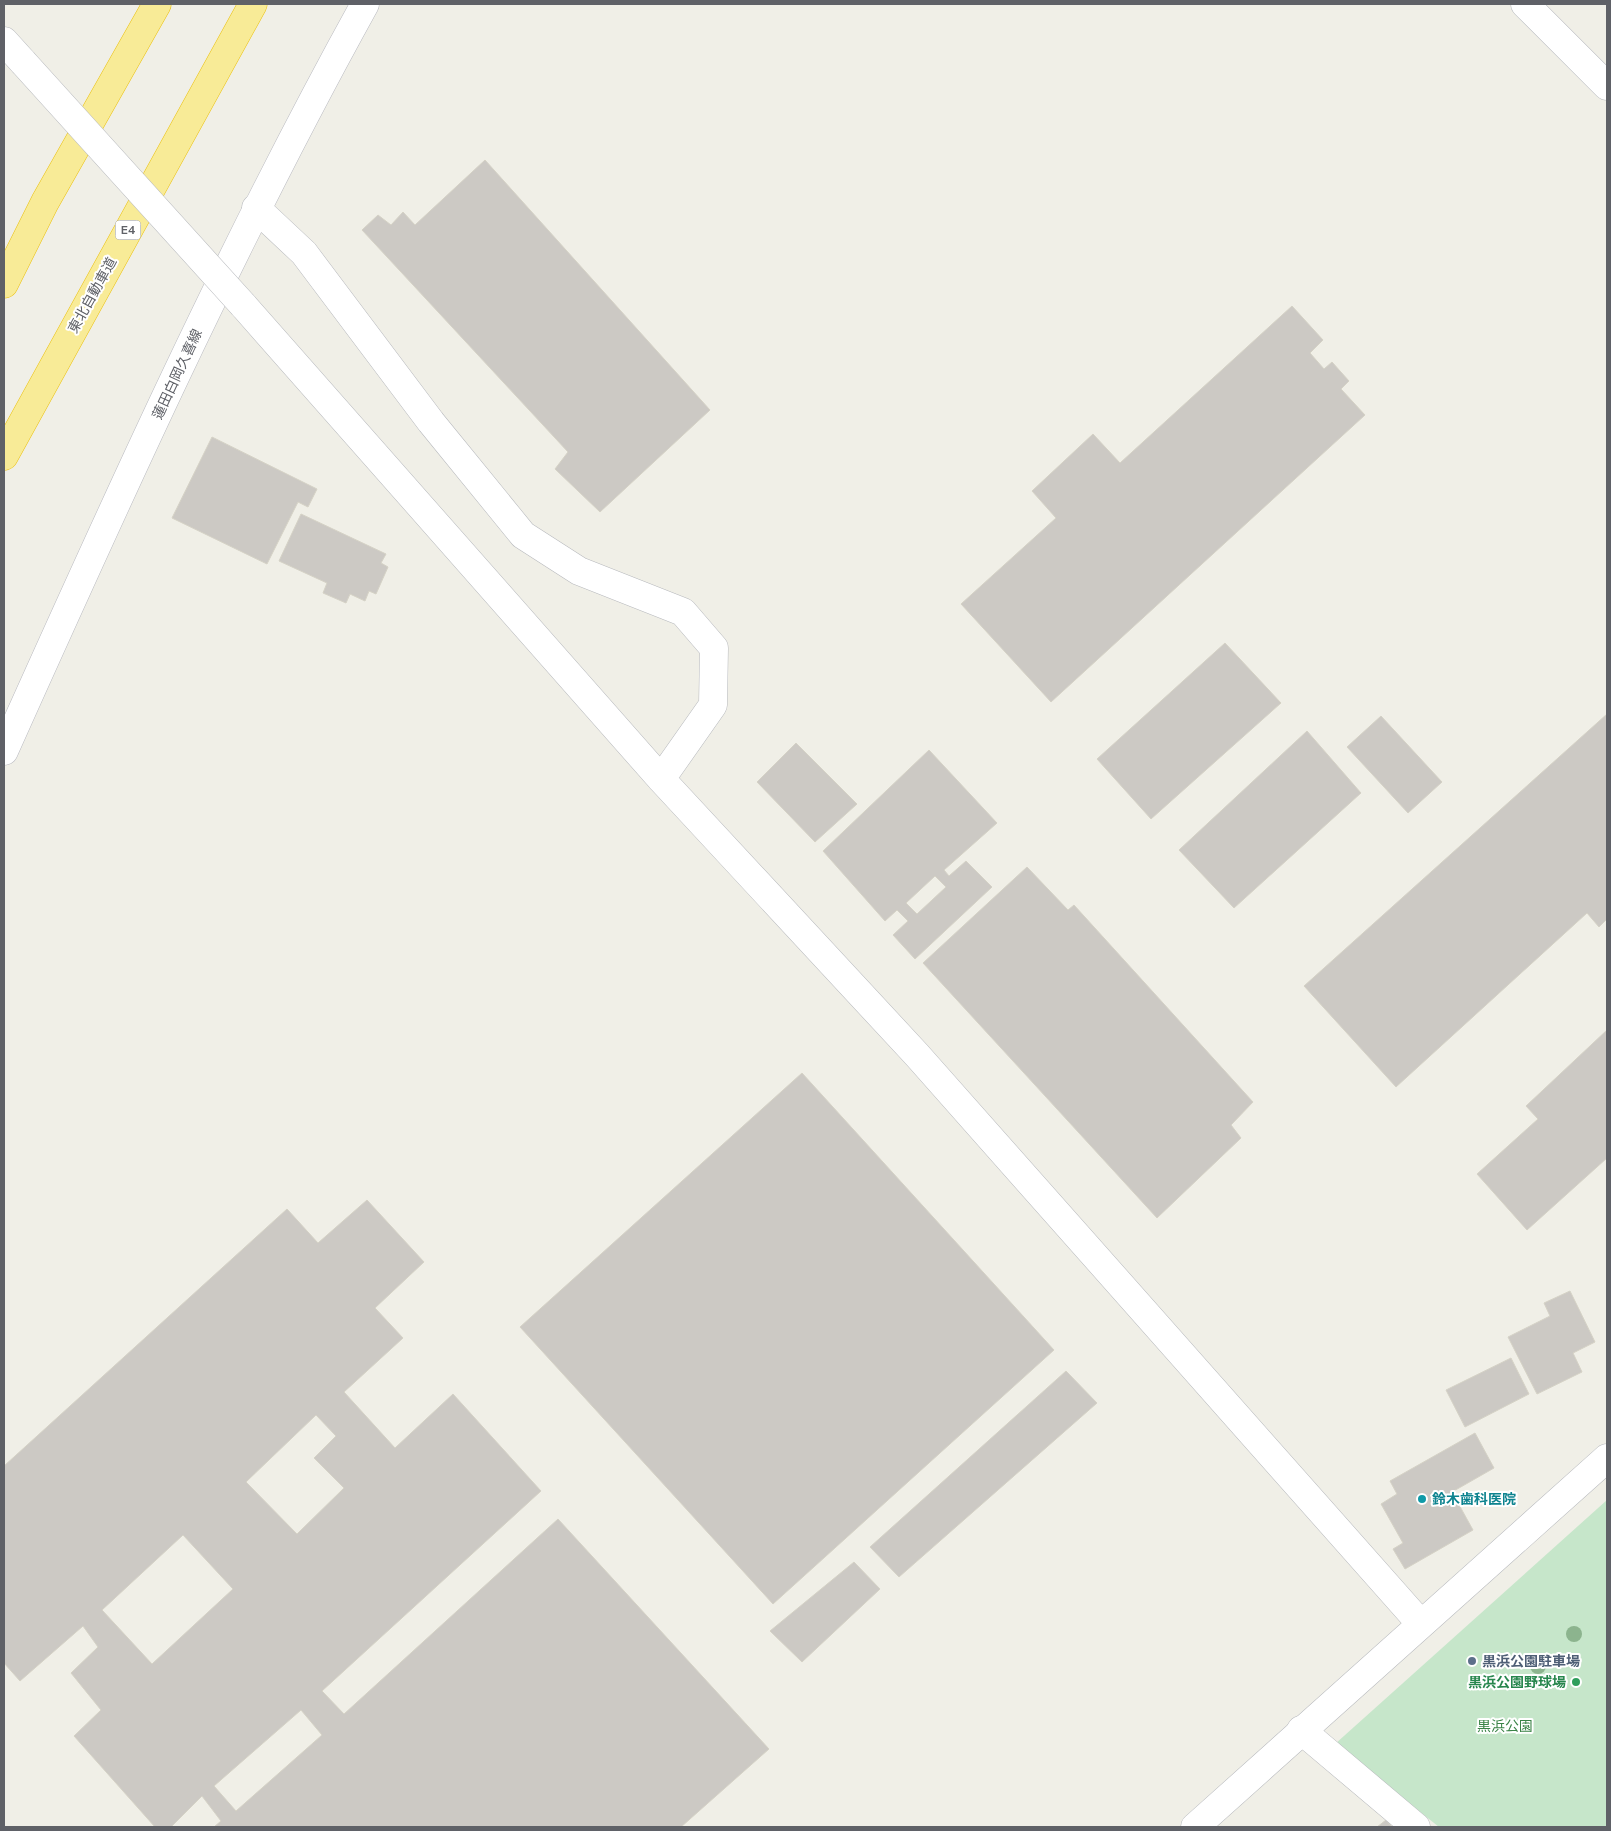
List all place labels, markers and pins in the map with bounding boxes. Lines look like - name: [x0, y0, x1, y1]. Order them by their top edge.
- place label: 鈴木歯科医院: [1432, 1490, 1516, 1509]
- marker: 鈴木歯科医院: [1416, 1493, 1428, 1505]
- place label: 黒浜公園駐車場: [1482, 1652, 1580, 1671]
- marker: 黒浜公園駐車場: [1466, 1655, 1478, 1667]
- place label: 黒浜公園野球場: [1468, 1673, 1566, 1692]
- marker: 黒浜公園野球場: [1570, 1676, 1582, 1688]

